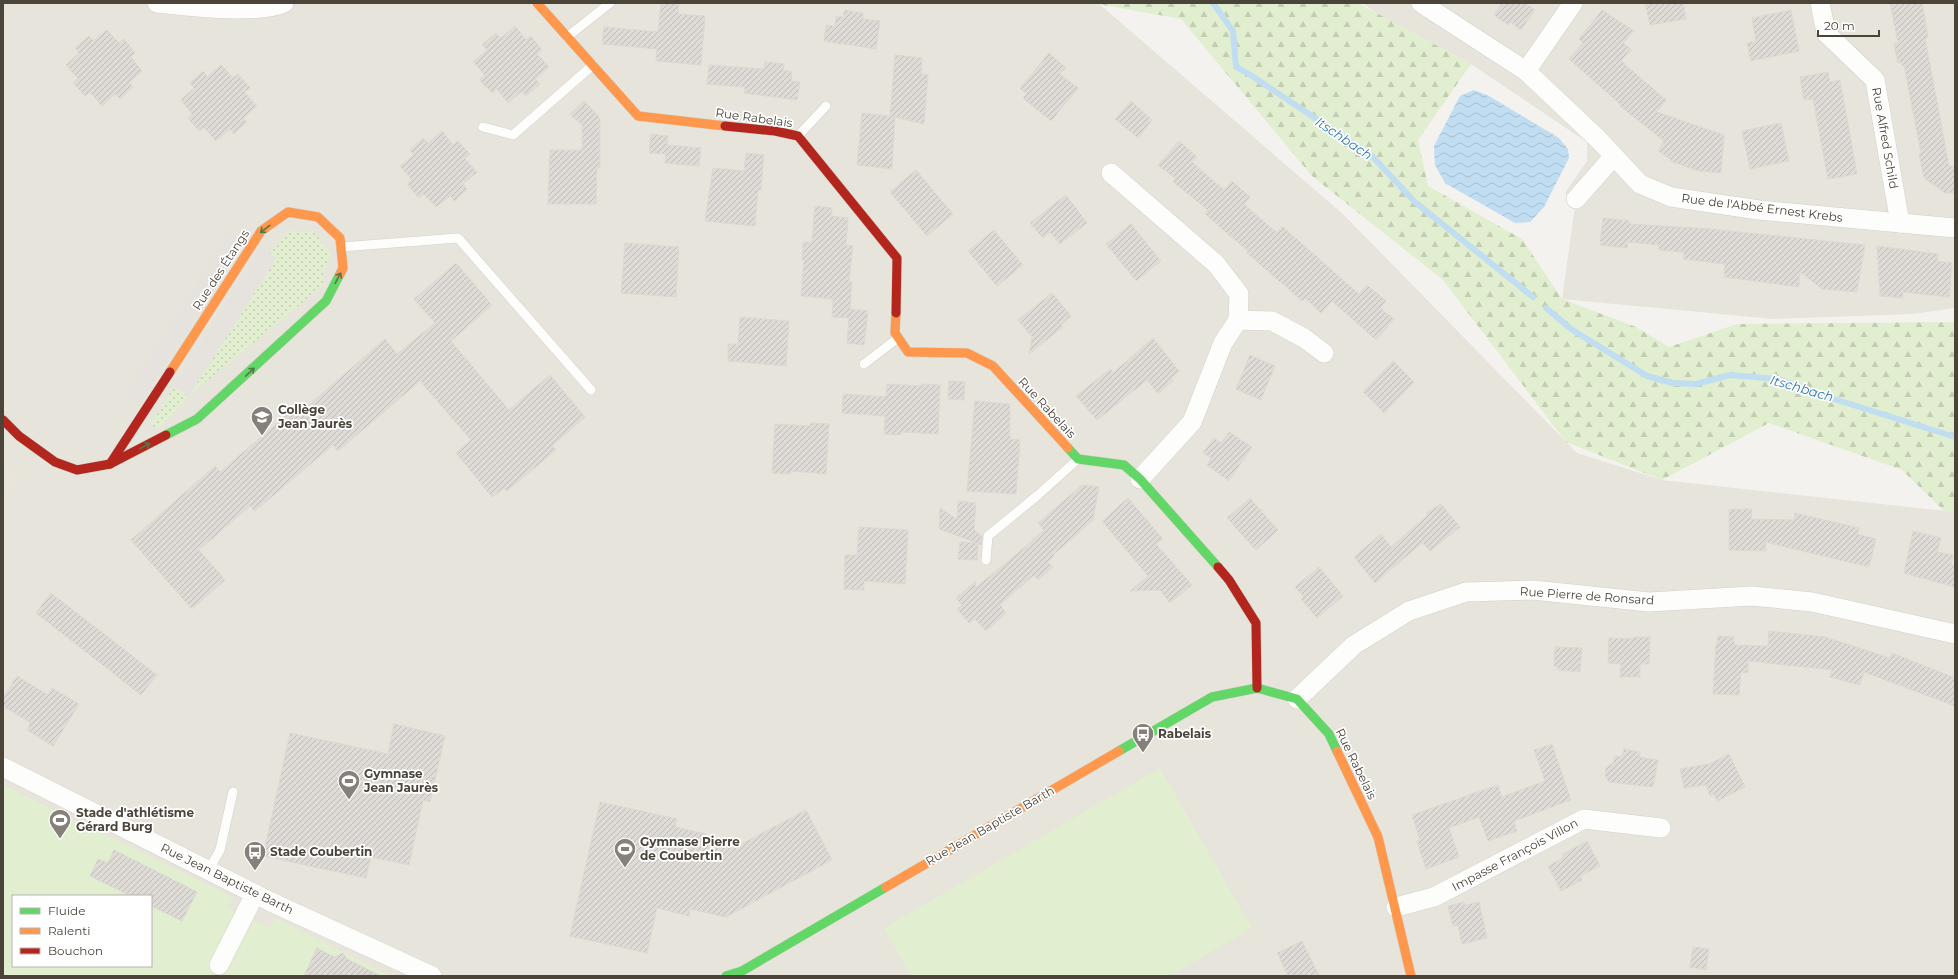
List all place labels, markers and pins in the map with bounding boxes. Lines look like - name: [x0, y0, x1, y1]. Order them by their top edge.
- place label: Collège Jean Jaurès: [277, 402, 353, 431]
- school or university icon: Collège Jean Jaurès: [249, 404, 275, 437]
- bus stop icon: Rabelais: [1130, 721, 1156, 754]
- place label: Rabelais: [1158, 726, 1212, 741]
- place label: Gymnase Jean Jaurès: [363, 766, 439, 795]
- sports icon: Gymnase Jean Jaurès: [336, 768, 362, 801]
- place label: Stade d'athlétisme Gérard Burg: [76, 805, 194, 834]
- sports icon: Stade d'athlétisme Gérard Burg: [47, 807, 73, 840]
- place label: Gymnase Pierre de Coubertin: [640, 834, 740, 863]
- sports icon: Gymnase Pierre de Coubertin: [612, 836, 638, 869]
- bus stop icon: Stade Coubertin: [242, 839, 268, 872]
- place label: Stade Coubertin: [270, 844, 372, 859]

